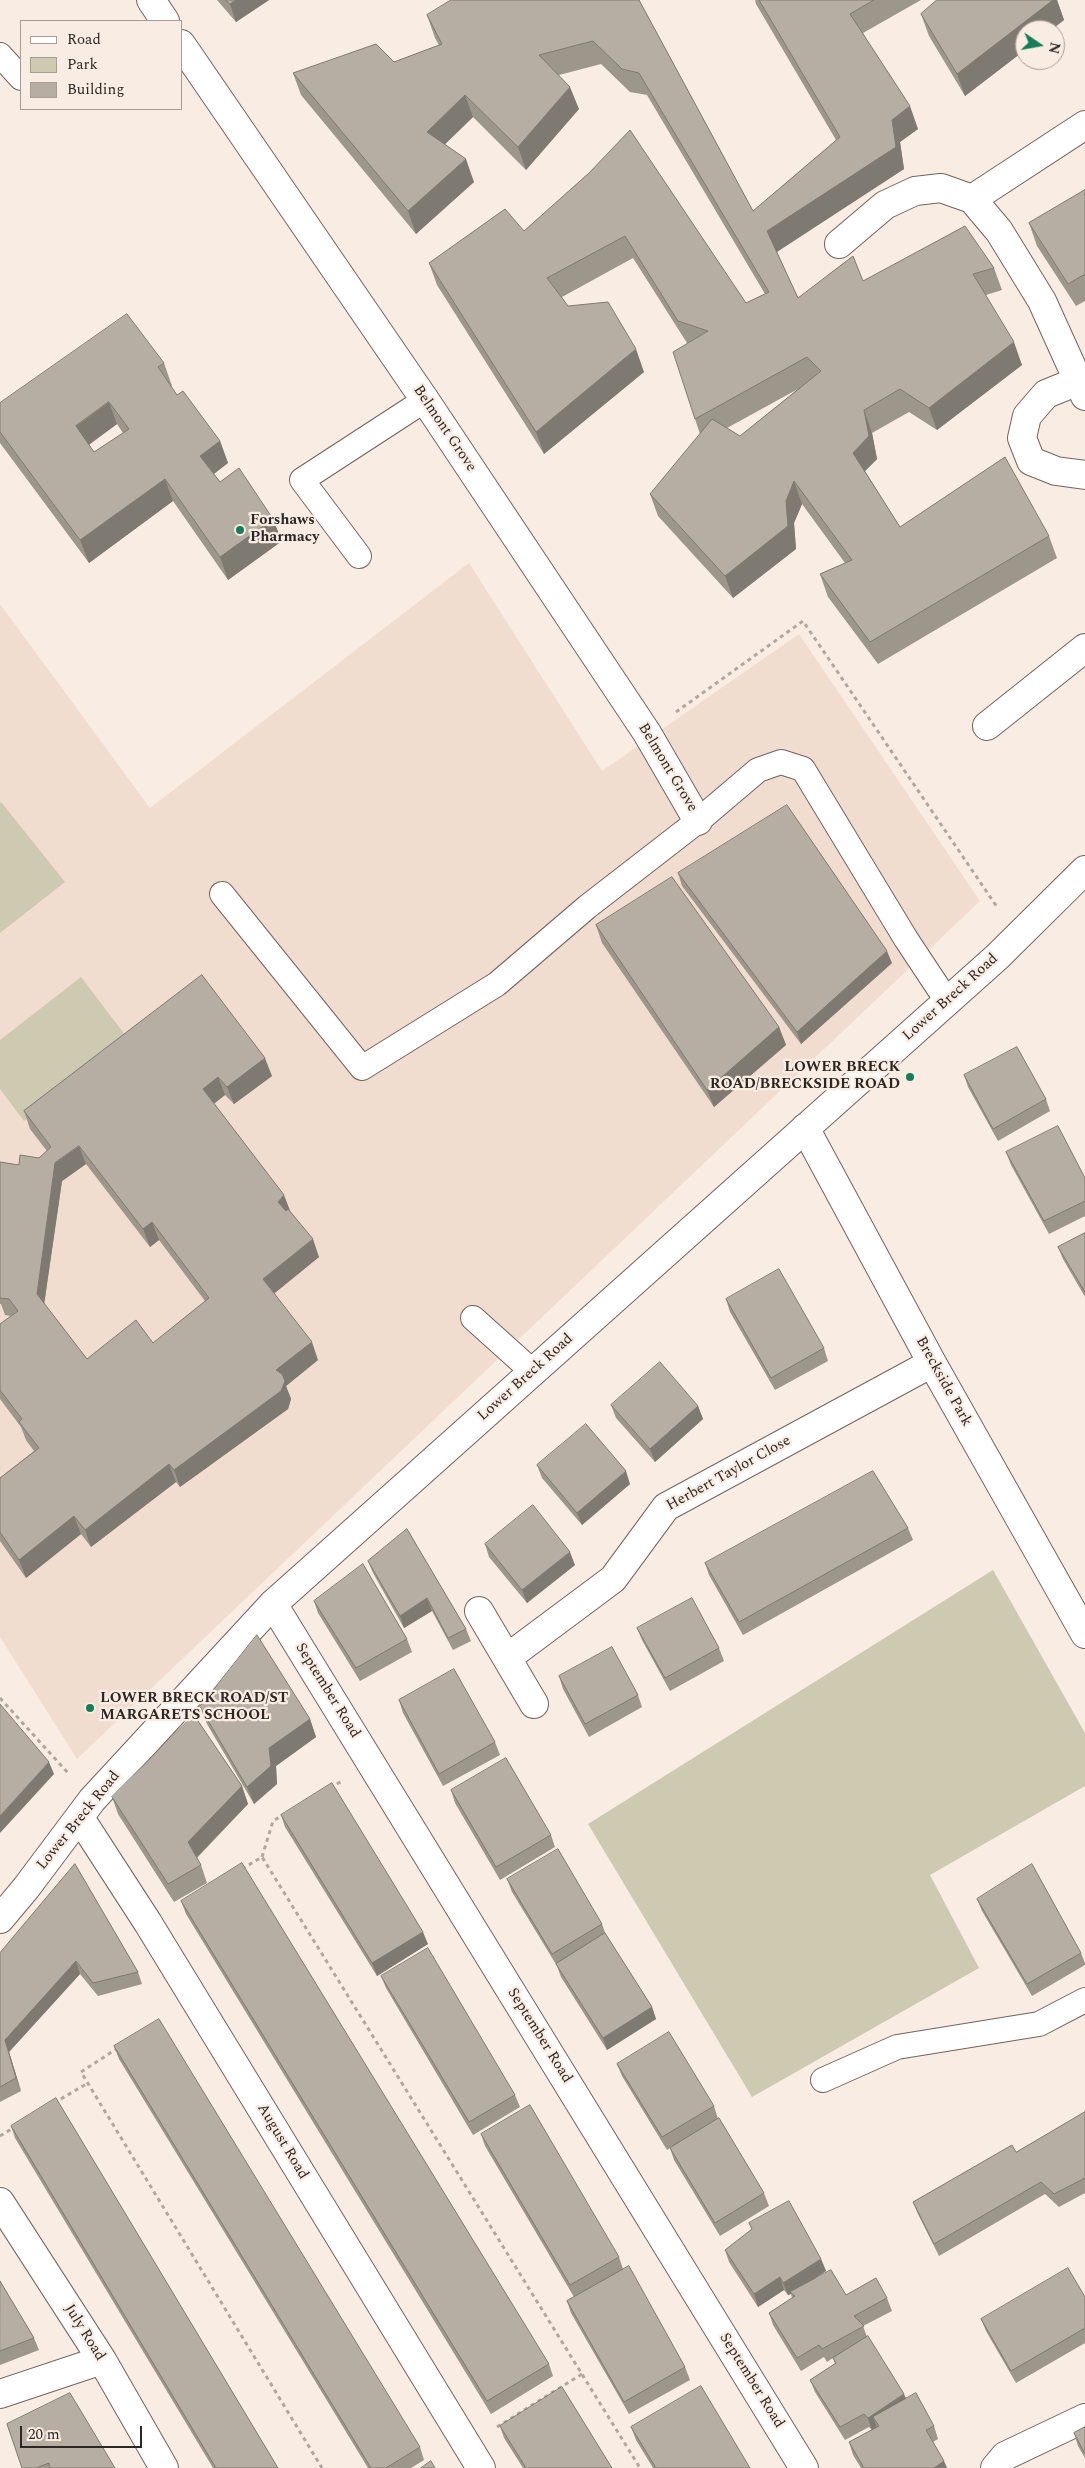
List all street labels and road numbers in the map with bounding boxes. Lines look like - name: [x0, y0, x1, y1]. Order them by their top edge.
- street label: Belmont Grove: [408, 382, 480, 476]
- street label: Belmont Grove: [633, 720, 701, 816]
- street label: Lower Breck Road: [900, 950, 1002, 1046]
- street label: Lower Breck Road: [475, 1330, 577, 1426]
- street label: Breckside Park: [911, 1334, 975, 1430]
- street label: Herbert Taylor Close: [664, 1432, 794, 1516]
- street label: September Road: [291, 1640, 363, 1742]
- street label: Lower Breck Road: [34, 1768, 124, 1874]
- street label: September Road: [503, 1985, 575, 2087]
- street label: August Road: [252, 2101, 312, 2183]
- street label: July Road: [60, 2301, 108, 2365]
- street label: September Road: [715, 2330, 787, 2432]

